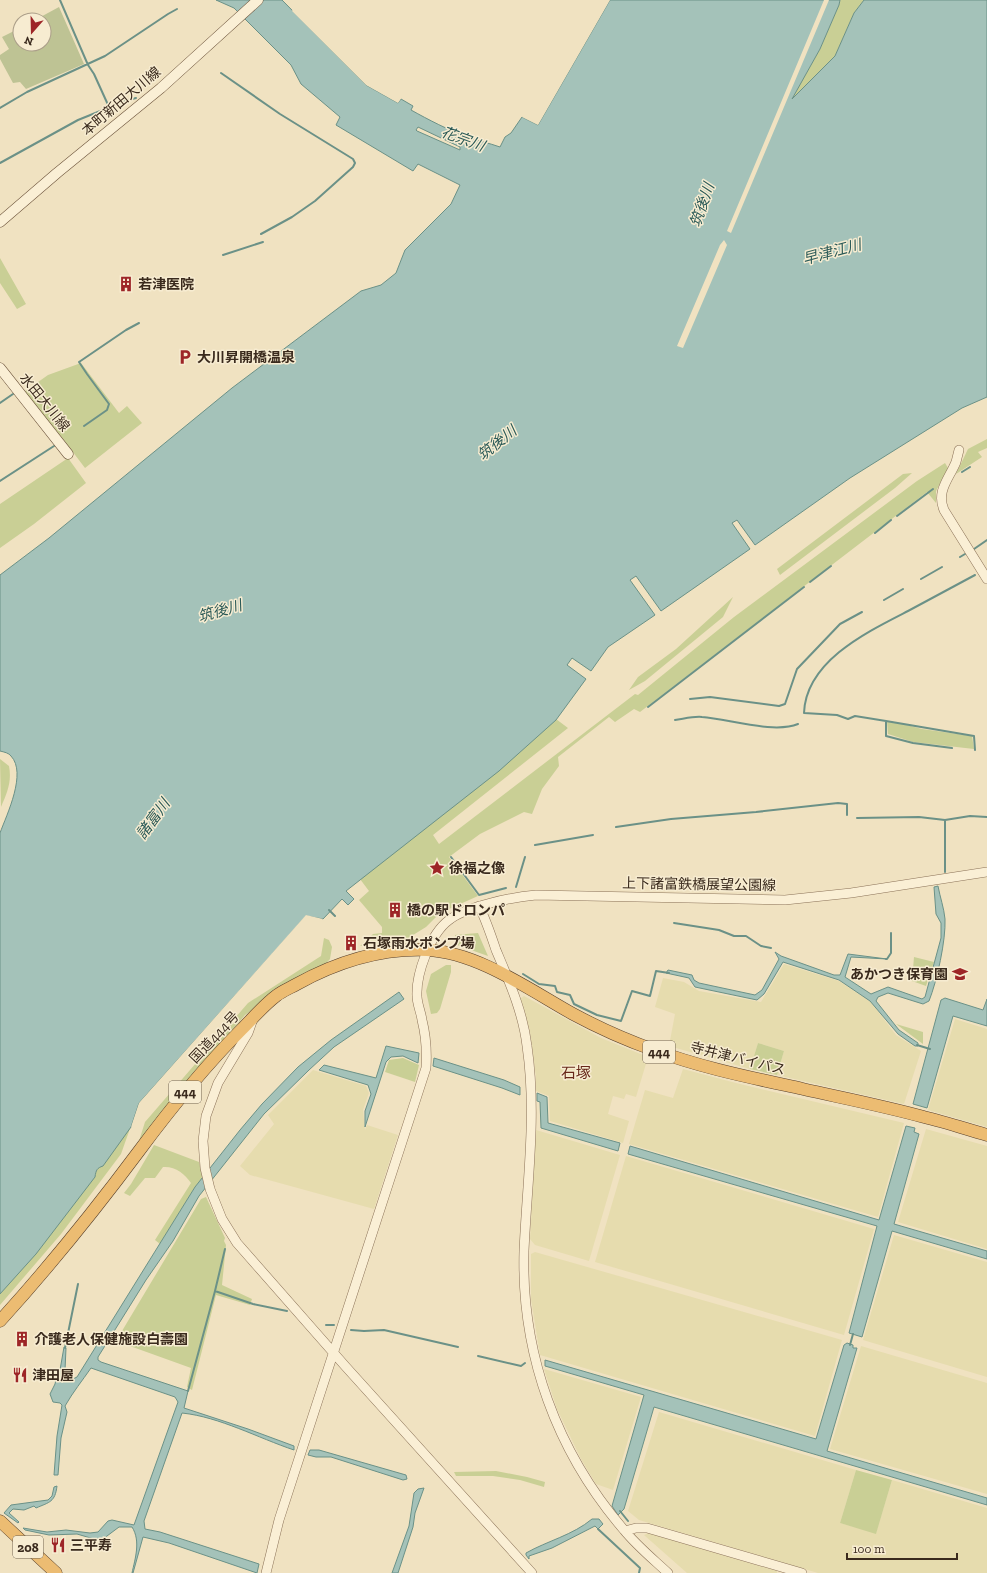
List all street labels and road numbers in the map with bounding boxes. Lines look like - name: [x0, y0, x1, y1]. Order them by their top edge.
- street label: 本町新田大川線: [78, 63, 164, 139]
- street label: 水田大川線: [16, 370, 73, 435]
- street label: 上下諸富鉄橋展望公園線: [622, 875, 776, 894]
- street label: 国道444号: [186, 1008, 243, 1067]
- street label: 寺井津バイパス: [688, 1038, 787, 1079]
- road number: 444: [643, 1041, 675, 1063]
- road number: 444: [169, 1081, 201, 1103]
- road number: 208: [13, 1536, 43, 1558]

